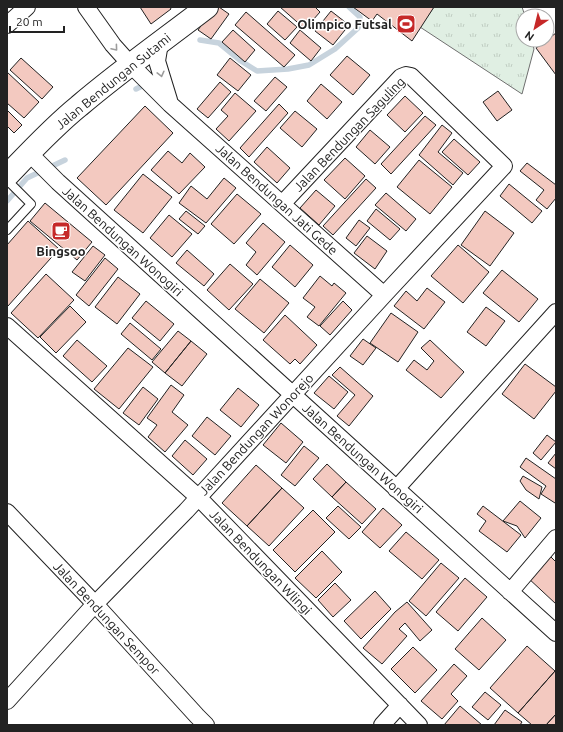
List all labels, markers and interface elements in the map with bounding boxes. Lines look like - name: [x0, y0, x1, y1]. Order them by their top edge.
- scale bar: [10, 8, 64, 34]
- north arrow: [515, 8, 555, 48]
- sports icon: Olimpico Futsal: [395, 13, 417, 35]
- text: 20 m: [16, 15, 43, 28]
- place label: Olimpico Futsal: [297, 17, 392, 31]
- text: N: [522, 29, 536, 43]
- street label: Jalan Bendungan Sutami: [53, 30, 173, 132]
- one-way arrow: [111, 43, 118, 50]
- one-way arrow: [156, 71, 164, 77]
- street label: Jalan Bendungan Saguling: [291, 74, 407, 194]
- street label: Jalan Bendungan Jati Gede: [213, 141, 341, 257]
- street label: Jalan Bendungan Wonogiri: [60, 183, 186, 299]
- cafe icon: Bingsoo: [50, 220, 72, 242]
- place label: Bingsoo: [36, 244, 86, 258]
- street label: Jalan Bendungan Wonorejo: [196, 370, 316, 498]
- street label: Jalan Bendungan Wonogiri: [300, 400, 426, 516]
- street label: Jalan Bendungan Wlingi: [207, 507, 315, 617]
- street label: Jalan Bendungan Sempor: [51, 559, 163, 677]

